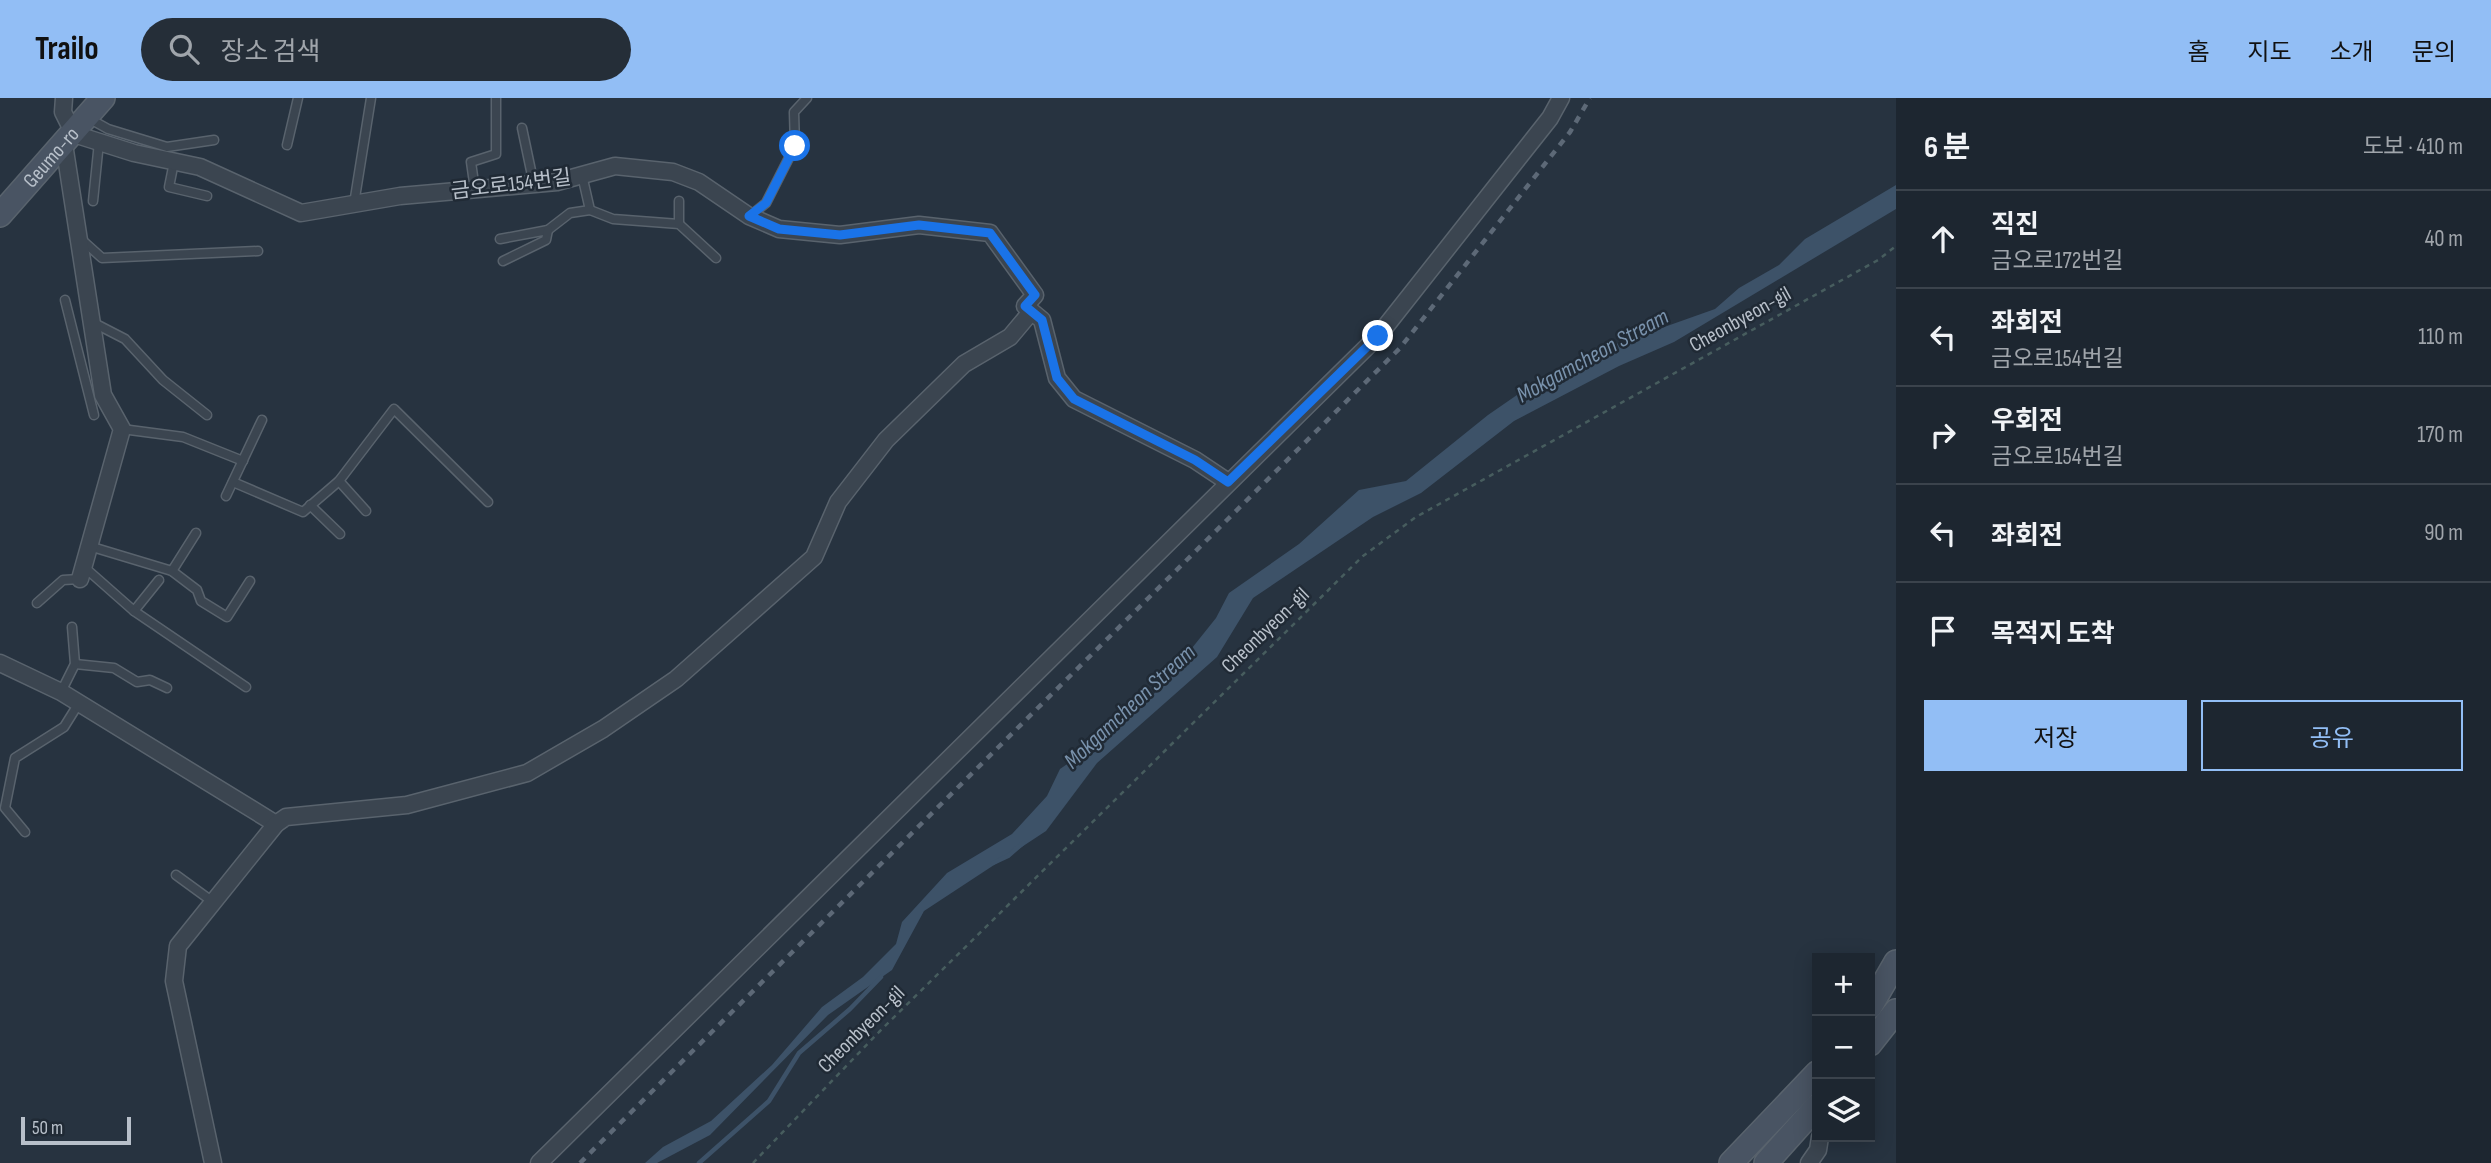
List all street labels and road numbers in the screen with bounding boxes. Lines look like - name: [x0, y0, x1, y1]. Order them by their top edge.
- street label: Geumo-ro: [18, 122, 84, 193]
- street label: 금오로154번길: [449, 165, 573, 204]
- street label: Cheonbyeon-gil: [1685, 281, 1795, 358]
- street label: Cheonbyeon-gil: [1216, 582, 1314, 678]
- street label: Cheonbyeon-gil: [813, 981, 910, 1078]

